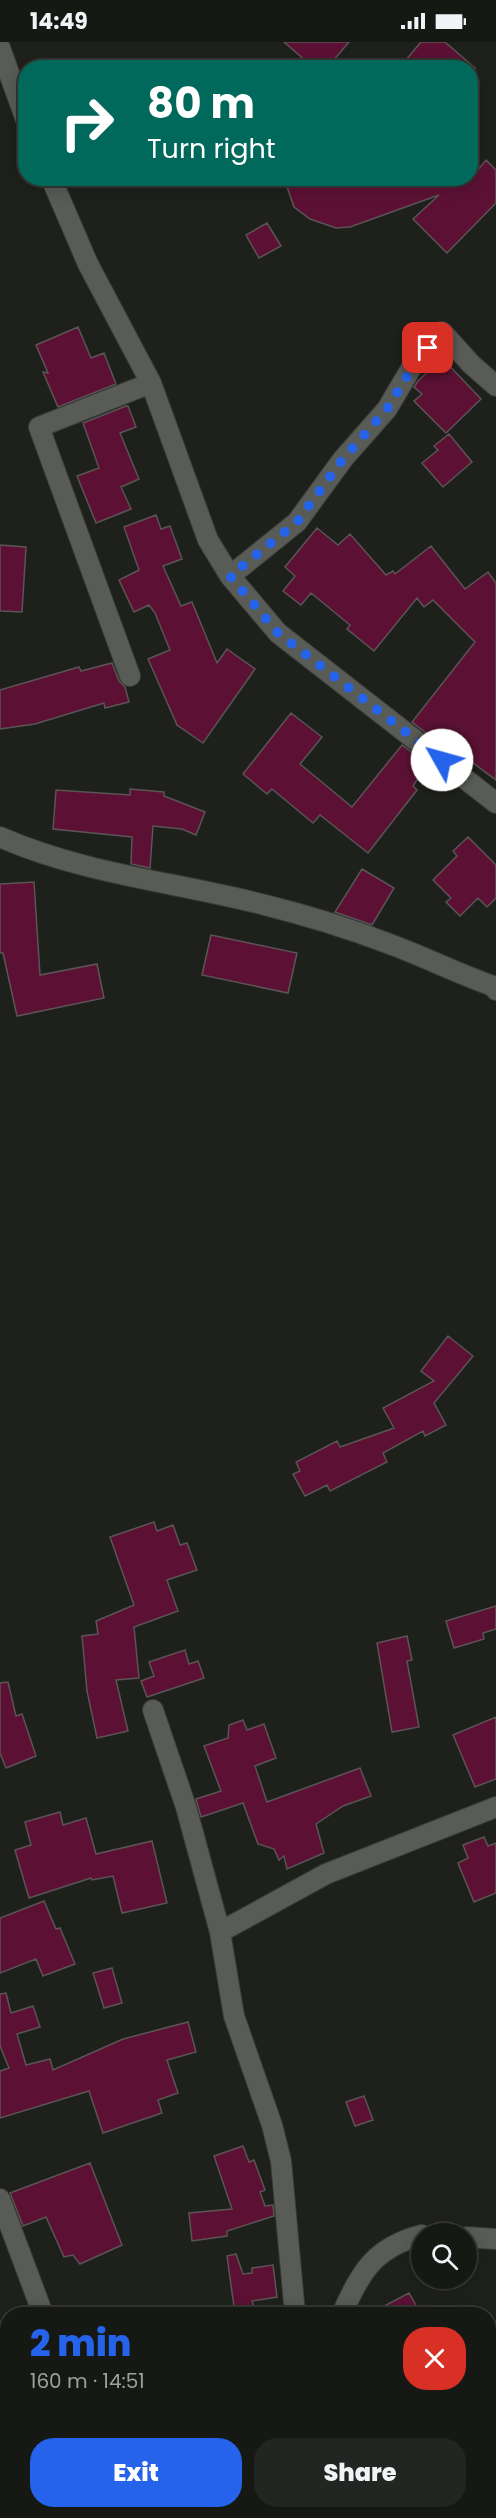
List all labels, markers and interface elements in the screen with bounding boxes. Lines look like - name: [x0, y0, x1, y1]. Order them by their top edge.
- text: 14:49: [30, 6, 88, 37]
- text: 80 m: [147, 74, 255, 133]
- icon: right: [48, 84, 126, 162]
- text: Turn right: [147, 130, 276, 167]
- pin: [402, 322, 453, 373]
- icon: arrive: [411, 331, 444, 364]
- position arrow: [410, 728, 474, 792]
- map controls: [411, 2223, 477, 2289]
- button: search: [411, 2223, 477, 2289]
- text: 2 min: [30, 2318, 132, 2369]
- button: close: [403, 2327, 466, 2390]
- text: 160 m · 14:51: [30, 2367, 145, 2395]
- button: Exit: [30, 2438, 242, 2507]
- button: Share: [254, 2438, 466, 2507]

